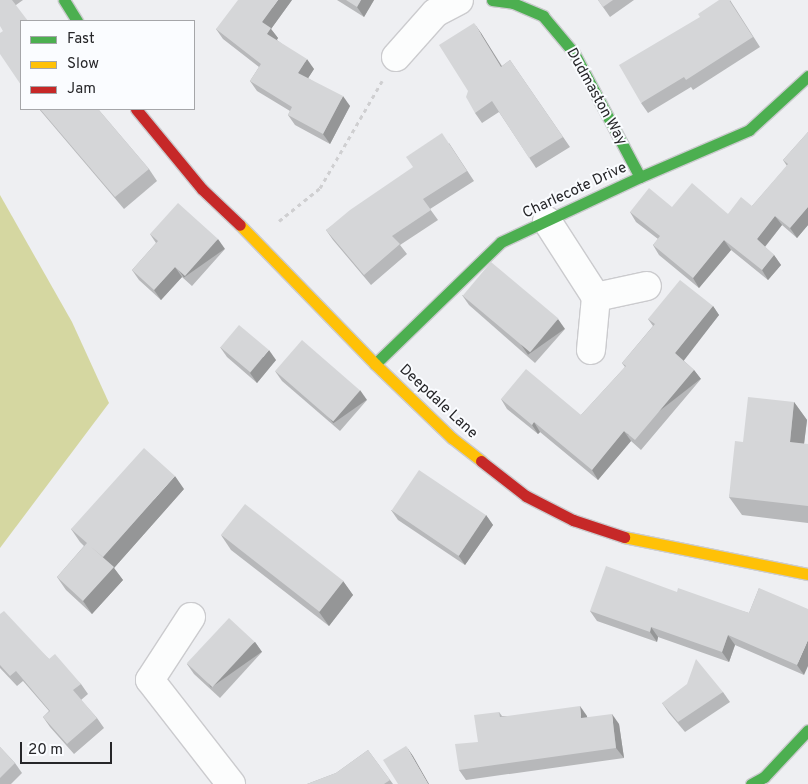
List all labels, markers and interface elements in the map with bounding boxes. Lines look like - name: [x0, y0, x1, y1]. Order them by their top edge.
- legend: [20, 20, 195, 110]
- text: Fast: [67, 30, 95, 49]
- street label: Dudmaston Way: [562, 45, 630, 149]
- text: Slow: [67, 55, 99, 74]
- text: Jam: [67, 80, 96, 99]
- street label: Charlecote Drive: [520, 159, 630, 223]
- street label: Deepdale Lane: [395, 361, 481, 443]
- scale bar: [22, 732, 115, 764]
- text: 20 m: [28, 741, 63, 760]

